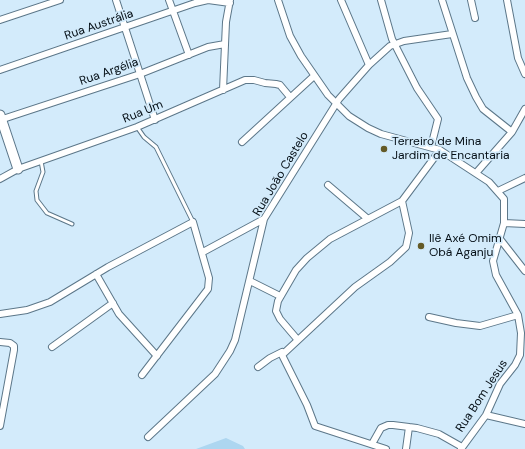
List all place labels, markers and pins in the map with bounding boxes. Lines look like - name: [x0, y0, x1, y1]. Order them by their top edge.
- place label: Terreiro de Mina Jardim de Encantaria: [392, 135, 510, 163]
- marker: Terreiro de Mina Jardim de Encantaria: [379, 144, 389, 154]
- place label: Ilê Axé Omim Obá Aganju: [429, 232, 502, 260]
- marker: Ilê Axé Omim Obá Aganju: [416, 241, 426, 251]

